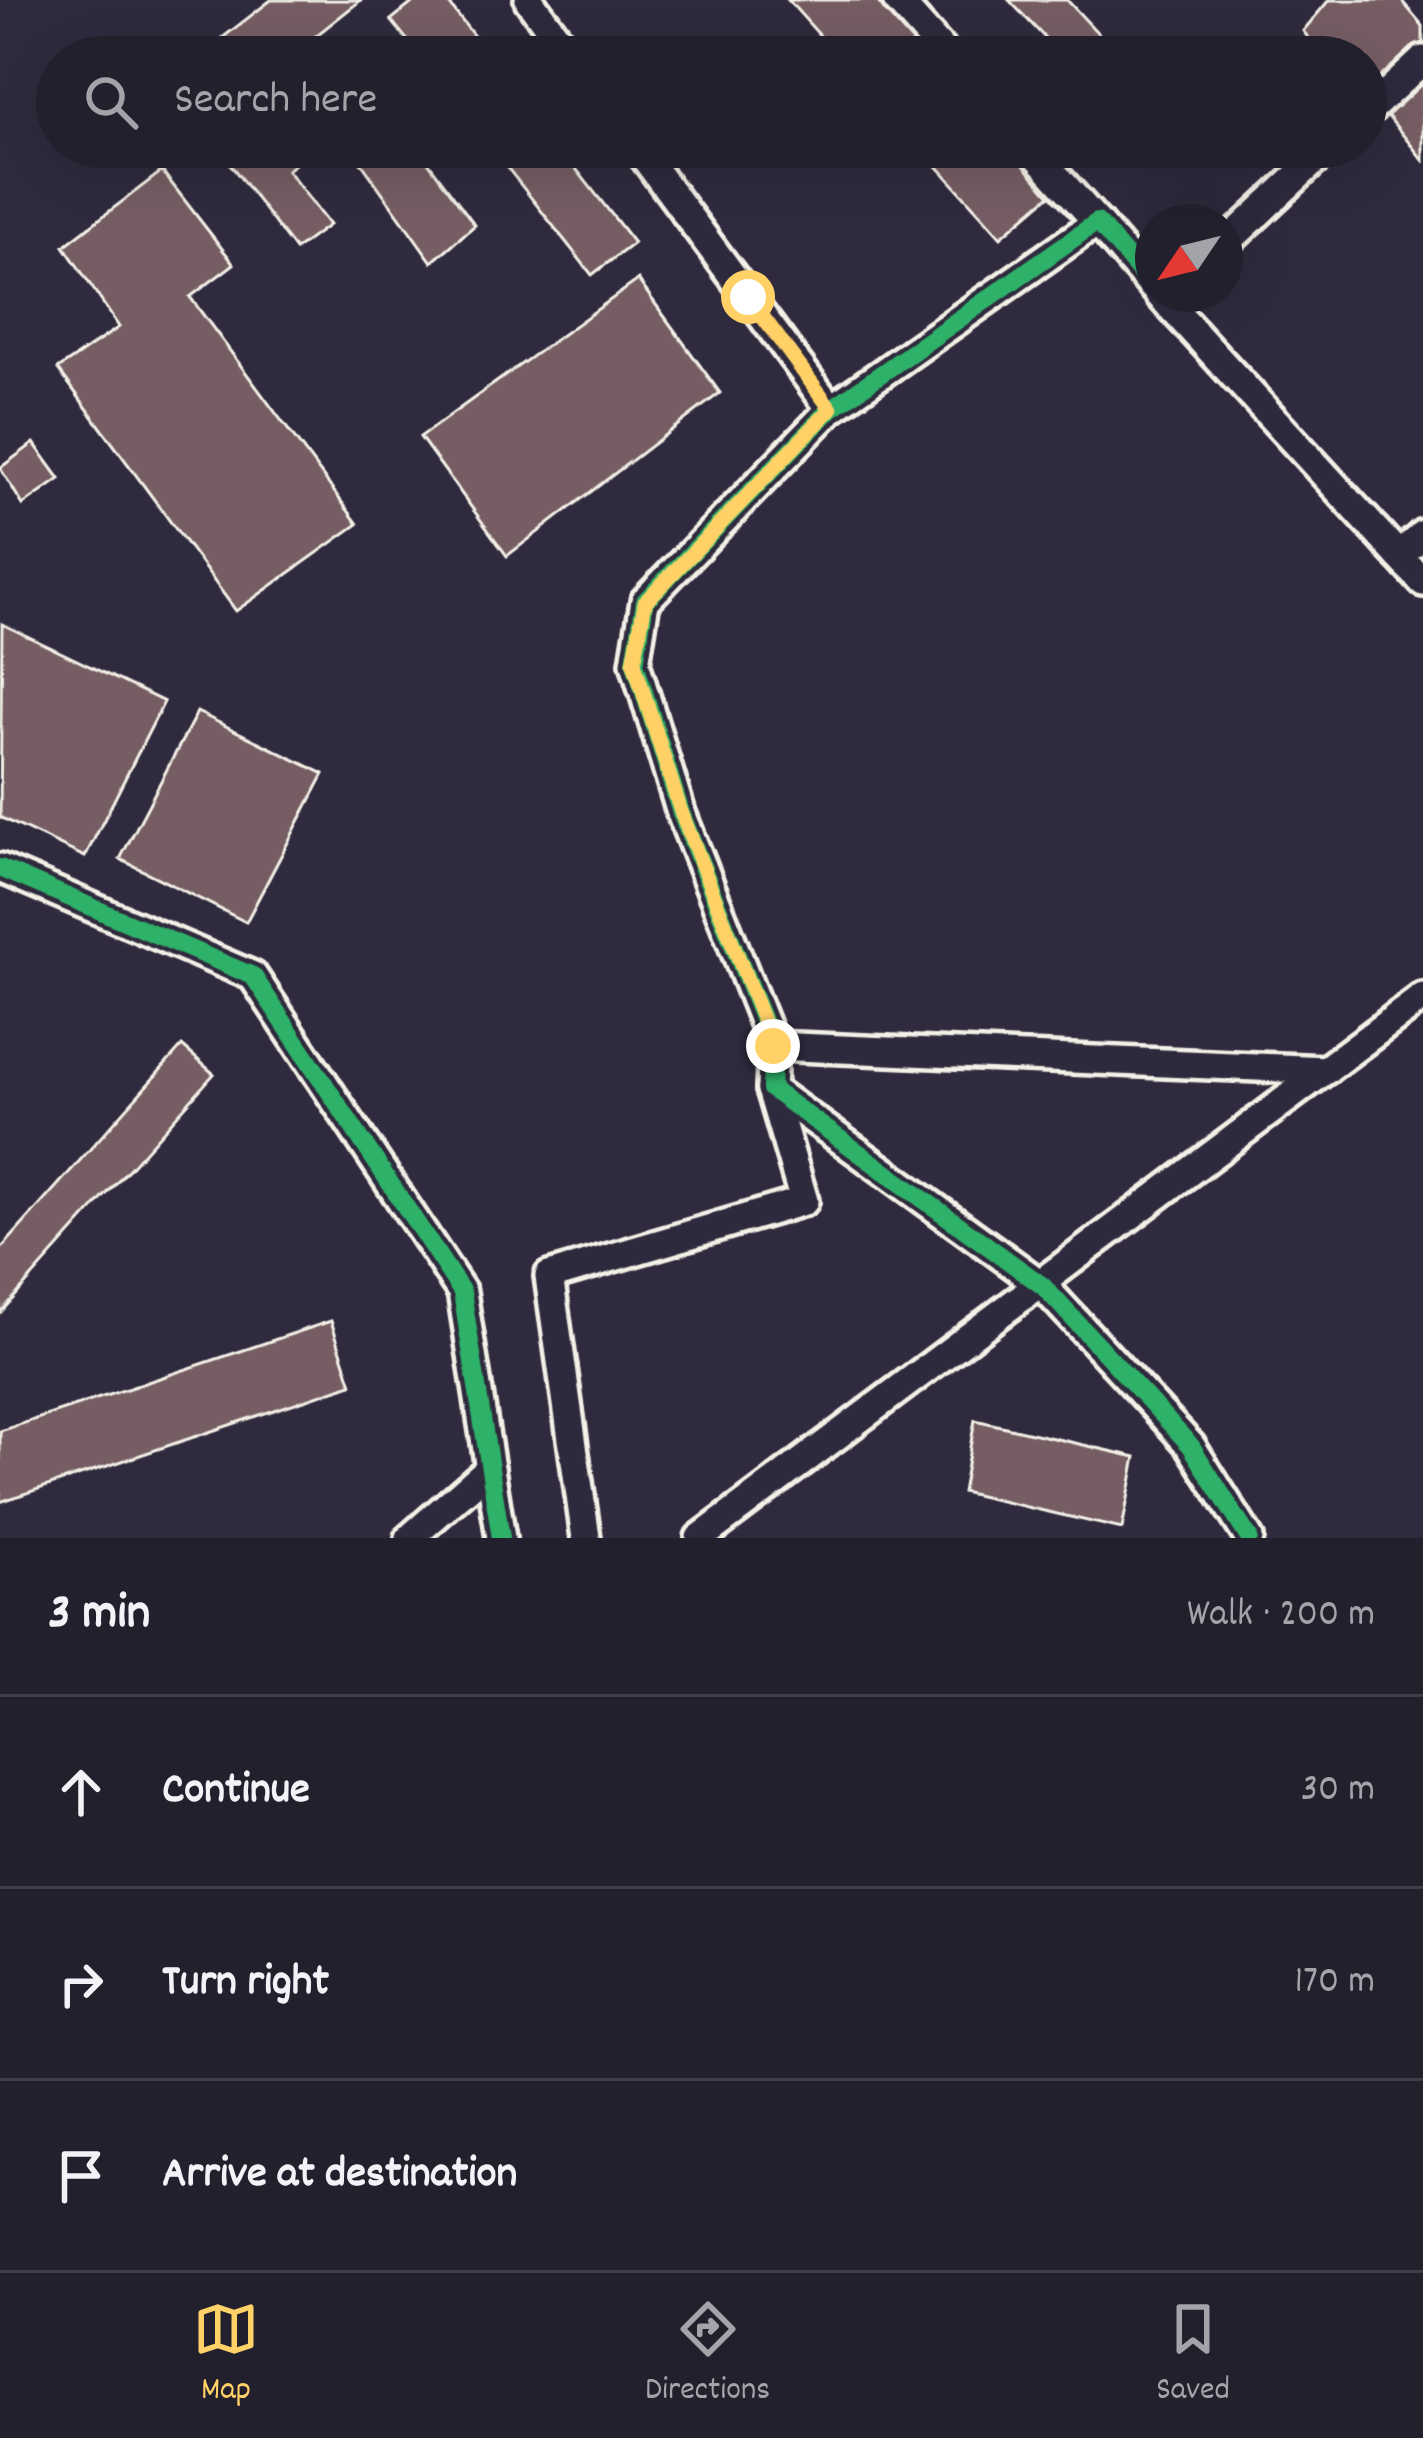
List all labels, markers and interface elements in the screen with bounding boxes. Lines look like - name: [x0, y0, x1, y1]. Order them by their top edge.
- search box: [36, 36, 1387, 168]
- icon: search: [78, 69, 144, 135]
- text: Search here: [174, 70, 377, 134]
- north arrow: [1135, 204, 1243, 312]
- route start: [721, 270, 775, 324]
- route end: [746, 1019, 800, 1073]
- text: 3 min: [48, 1580, 150, 1652]
- text: Walk · 200 m: [1187, 1589, 1375, 1644]
- icon: ahead: [48, 1759, 114, 1825]
- text: Continue: [162, 1760, 310, 1824]
- text: 30 m: [1301, 1764, 1375, 1819]
- icon: right: [48, 1951, 114, 2017]
- text: Turn right: [162, 1952, 329, 2016]
- text: 170 m: [1295, 1956, 1375, 2011]
- icon: arrive: [48, 2143, 114, 2209]
- text: Arrive at destination: [162, 2144, 517, 2208]
- tab: Map: [193, 2296, 259, 2415]
- tab: Directions: [645, 2296, 770, 2415]
- tab: Saved: [1156, 2296, 1230, 2415]

